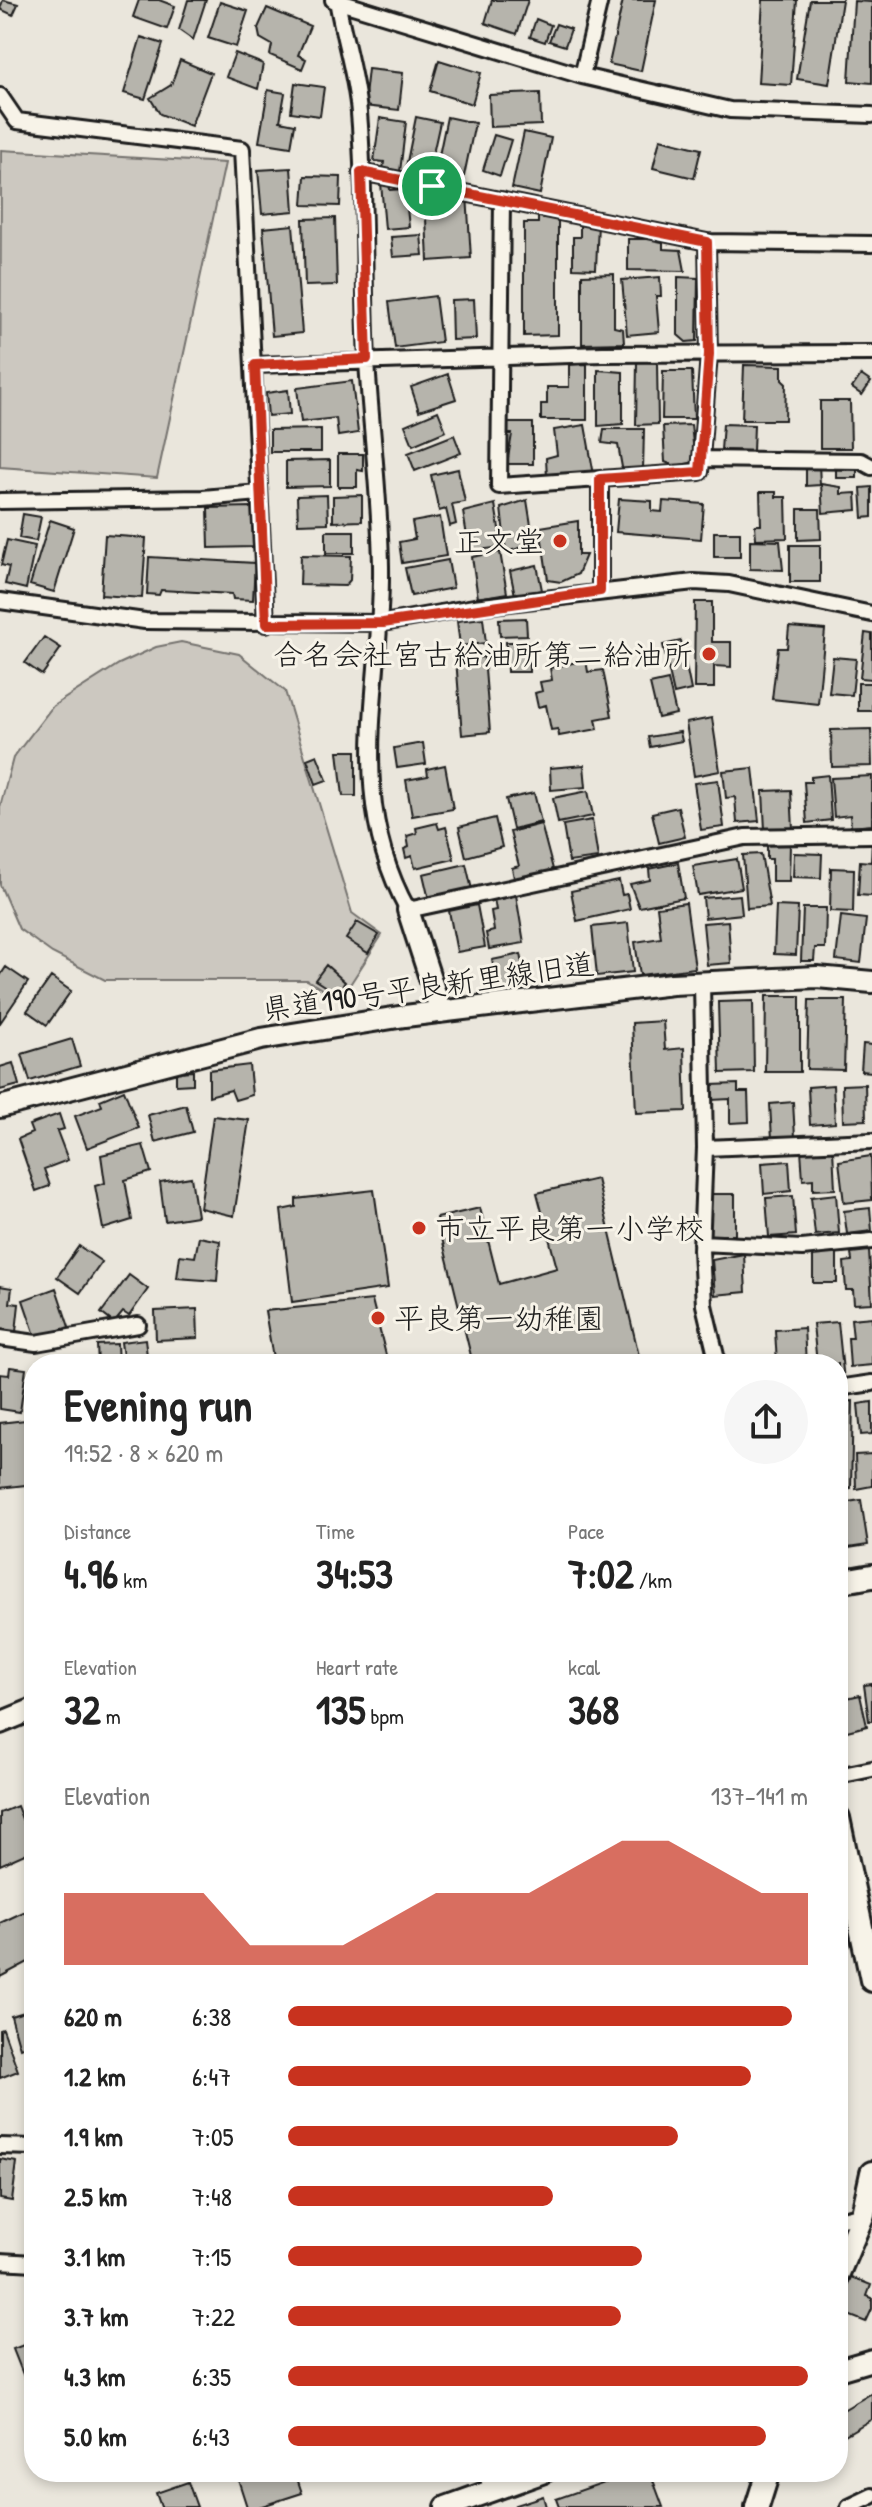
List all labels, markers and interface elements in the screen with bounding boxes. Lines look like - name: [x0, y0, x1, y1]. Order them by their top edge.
- pin: [398, 152, 466, 220]
- icon: arrive: [410, 164, 454, 208]
- place label: 正文堂: [454, 521, 544, 561]
- marker: 正文堂: [551, 532, 569, 550]
- place label: 合名会社宮古給油所第二給油所: [273, 634, 693, 674]
- marker: 合名会社宮古給油所第二給油所: [700, 645, 718, 663]
- street label: 県道190号平良新里線旧道: [259, 943, 597, 1029]
- place label: 市立平良第一小学校: [435, 1208, 705, 1248]
- marker: 市立平良第一小学校: [410, 1219, 428, 1237]
- place label: 平良第一幼稚園: [394, 1298, 604, 1338]
- marker: 平良第一幼稚園: [369, 1309, 387, 1327]
- text: Evening run: [64, 1375, 252, 1435]
- button: share: [724, 1380, 808, 1464]
- text: 19:52 · 8 × 620 m: [64, 1435, 223, 1470]
- text: Distance: [64, 1516, 131, 1546]
- text: Time: [316, 1516, 355, 1546]
- text: Pace: [568, 1516, 605, 1546]
- text: 4.96: [64, 1546, 118, 1600]
- text: 34:53: [316, 1546, 393, 1600]
- text: 7:02: [568, 1546, 634, 1600]
- text: km: [118, 1565, 147, 1595]
- text: /km: [634, 1565, 672, 1595]
- text: Elevation: [64, 1652, 137, 1682]
- text: Heart rate: [316, 1652, 398, 1682]
- text: kcal: [568, 1652, 600, 1682]
- text: 32: [64, 1682, 101, 1736]
- text: 135: [316, 1682, 365, 1736]
- text: 368: [568, 1682, 619, 1736]
- text: m: [101, 1701, 121, 1731]
- text: bpm: [365, 1701, 404, 1731]
- text: Elevation: [64, 1778, 150, 1813]
- text: 137–141 m: [711, 1778, 808, 1813]
- text: 620 m: [64, 1999, 122, 2034]
- text: 6:38: [192, 1999, 231, 2034]
- text: 1.2 km: [64, 2059, 126, 2094]
- text: 6:47: [192, 2059, 231, 2094]
- text: 1.9 km: [64, 2119, 123, 2154]
- text: 7:05: [192, 2119, 234, 2154]
- text: 2.5 km: [64, 2179, 127, 2214]
- text: 7:48: [192, 2179, 232, 2214]
- text: 3.1 km: [64, 2239, 125, 2274]
- text: 7:15: [192, 2239, 231, 2274]
- text: 3.7 km: [64, 2299, 129, 2334]
- text: 7:22: [192, 2299, 235, 2334]
- text: 4.3 km: [64, 2359, 125, 2394]
- text: 6:35: [192, 2359, 231, 2394]
- text: 5.0 km: [64, 2419, 127, 2454]
- text: 6:43: [192, 2419, 230, 2454]

